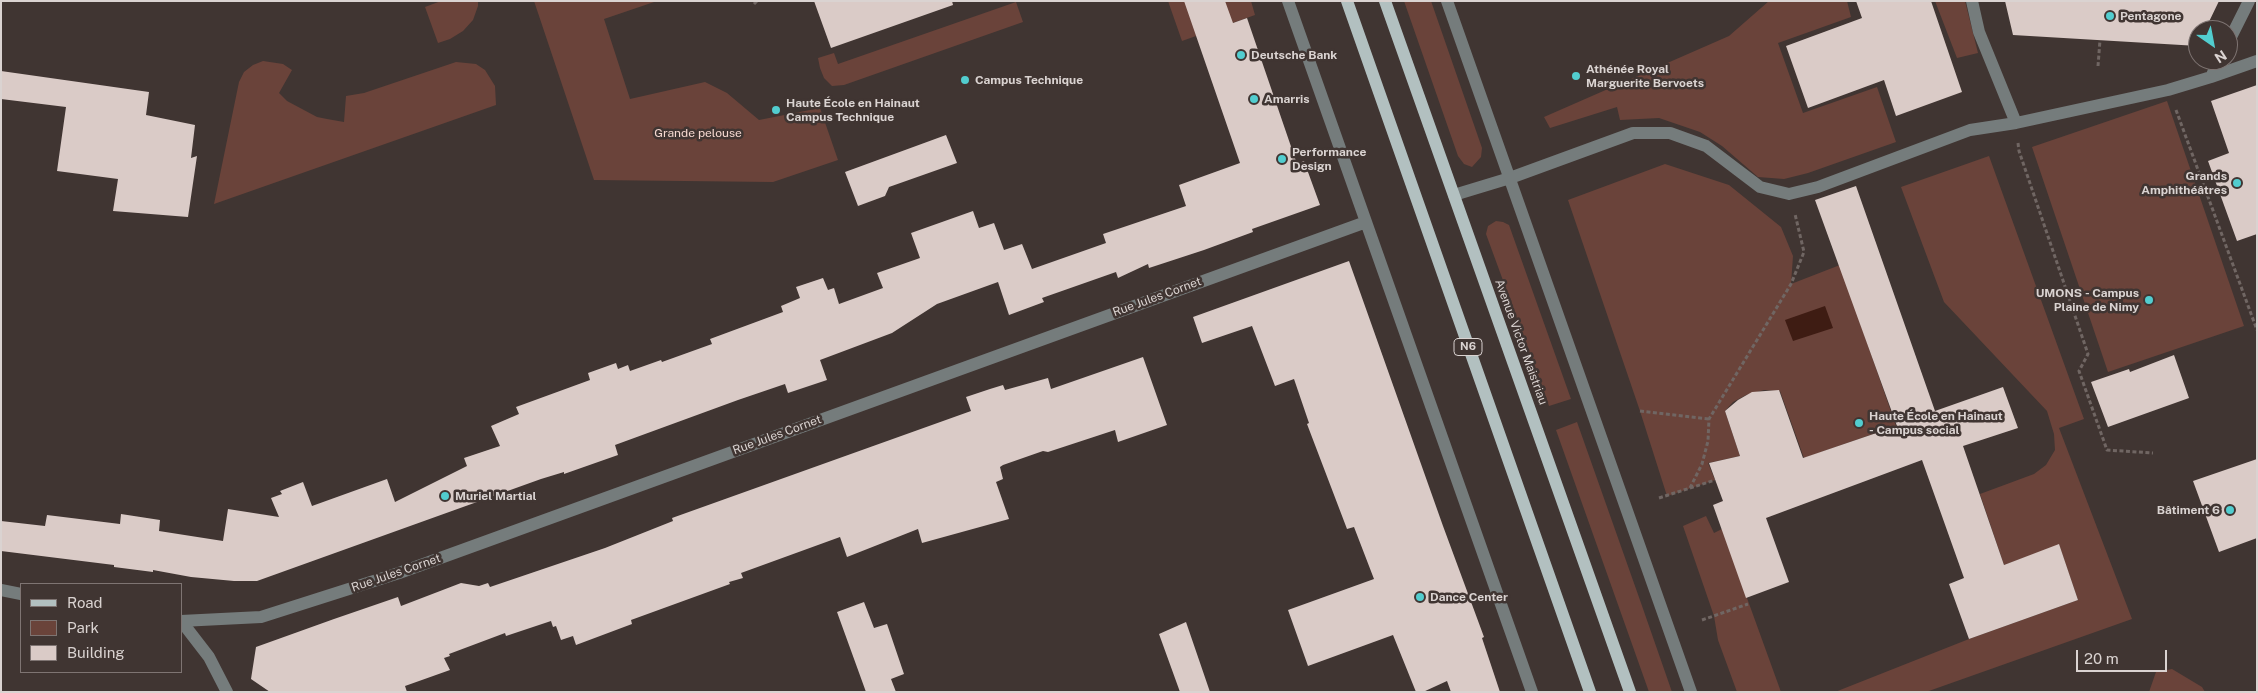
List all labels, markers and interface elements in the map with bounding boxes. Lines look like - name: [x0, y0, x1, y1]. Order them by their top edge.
- place label: Pentagone: [2120, 9, 2182, 23]
- marker: Pentagone: [2104, 10, 2116, 22]
- north arrow: [2188, 20, 2238, 70]
- text: N: [2212, 47, 2230, 66]
- place label: Deutsche Bank: [1251, 48, 1337, 62]
- marker: Deutsche Bank: [1235, 49, 1247, 61]
- place label: Athénée Royal Marguerite Bervoets: [1586, 62, 1704, 90]
- marker: Athénée Royal Marguerite Bervoets: [1570, 70, 1582, 82]
- place label: Campus Technique: [975, 73, 1083, 87]
- marker: Campus Technique: [959, 74, 971, 86]
- place label: Amarris: [1264, 92, 1310, 106]
- marker: Amarris: [1248, 93, 1260, 105]
- place label: Haute École en Hainaut Campus Technique: [786, 96, 920, 124]
- marker: Haute École en Hainaut Campus Technique: [770, 104, 782, 116]
- park label: Grande pelouse: [654, 126, 742, 140]
- place label: Performance Design: [1292, 145, 1366, 173]
- marker: Performance Design: [1276, 153, 1288, 165]
- place label: Grands Amphithéâtres: [2141, 169, 2227, 197]
- marker: Grands Amphithéâtres: [2231, 177, 2243, 189]
- street label: Rue Jules Cornet: [1111, 274, 1203, 320]
- street label: Avenue Victor Maistriau: [1492, 277, 1550, 407]
- place label: UMONS - Campus Plaine de Nimy: [2036, 286, 2139, 314]
- marker: UMONS - Campus Plaine de Nimy: [2143, 294, 2155, 306]
- road number: N6: [1454, 338, 1482, 356]
- place label: Haute École en Hainaut - Campus social: [1869, 409, 2003, 437]
- street label: Rue Jules Cornet: [731, 412, 823, 458]
- marker: Haute École en Hainaut - Campus social: [1853, 417, 1865, 429]
- place label: Muriel Martial: [455, 489, 537, 503]
- marker: Muriel Martial: [439, 490, 451, 502]
- place label: Bâtiment 6: [2157, 503, 2220, 517]
- marker: Bâtiment 6: [2224, 504, 2236, 516]
- street label: Rue Jules Cornet: [350, 551, 442, 595]
- legend: [20, 583, 182, 673]
- place label: Dance Center: [1430, 590, 1508, 604]
- marker: Dance Center: [1414, 591, 1426, 603]
- text: Road: [67, 594, 103, 611]
- text: Park: [67, 619, 99, 636]
- scale bar: [2078, 640, 2169, 672]
- text: Building: [67, 644, 125, 661]
- text: 20 m: [2084, 650, 2119, 667]

